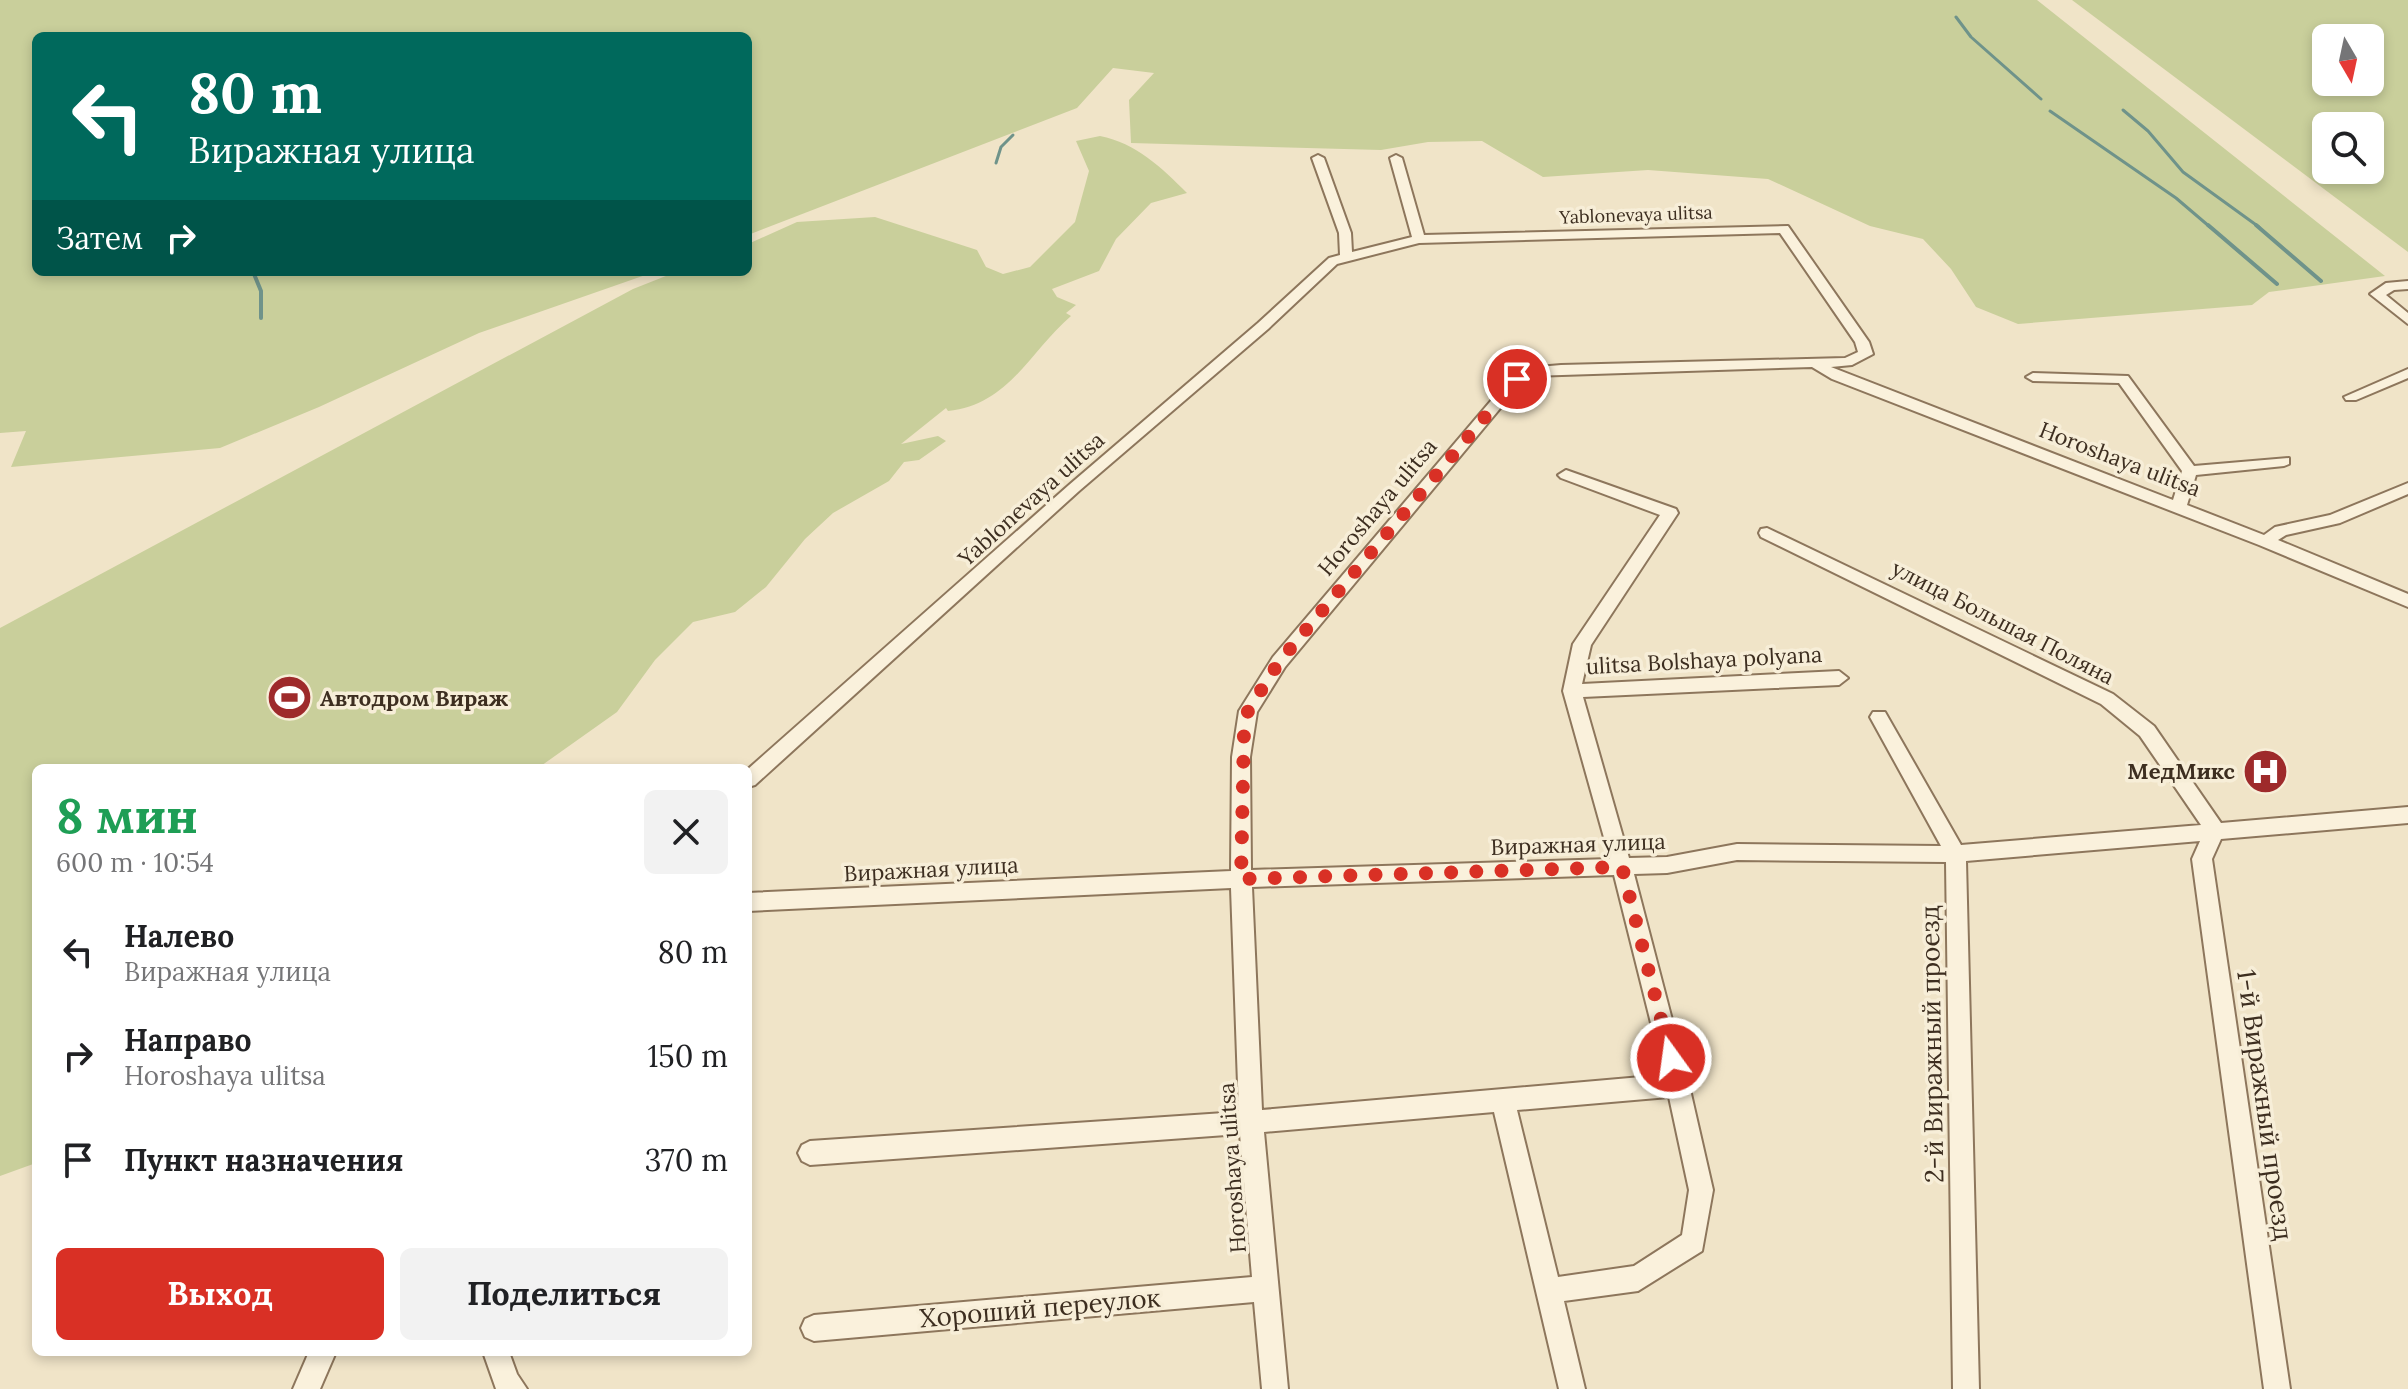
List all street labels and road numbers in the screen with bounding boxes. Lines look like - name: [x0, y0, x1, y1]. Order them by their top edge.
- street label: Yablonevaya ulitsa: [1558, 200, 1713, 229]
- street label: Horoshaya ulitsa: [2035, 415, 2205, 503]
- street label: Yablonevaya ulitsa: [951, 426, 1110, 573]
- street label: Horoshaya ulitsa: [1311, 433, 1443, 581]
- street label: улица Большая Поляна: [1887, 554, 2119, 690]
- street label: ulitsa Bolshaya polyana: [1585, 640, 1823, 680]
- street label: Виражная улица: [1490, 827, 1666, 861]
- street label: Виражная улица: [843, 850, 1019, 888]
- street label: 2-й Виражный проезд: [1913, 905, 1950, 1183]
- street label: 1-й Виражный проезд: [2230, 967, 2301, 1243]
- street label: Horoshaya ulitsa: [1212, 1082, 1252, 1254]
- street label: Хороший переулок: [918, 1281, 1162, 1334]

